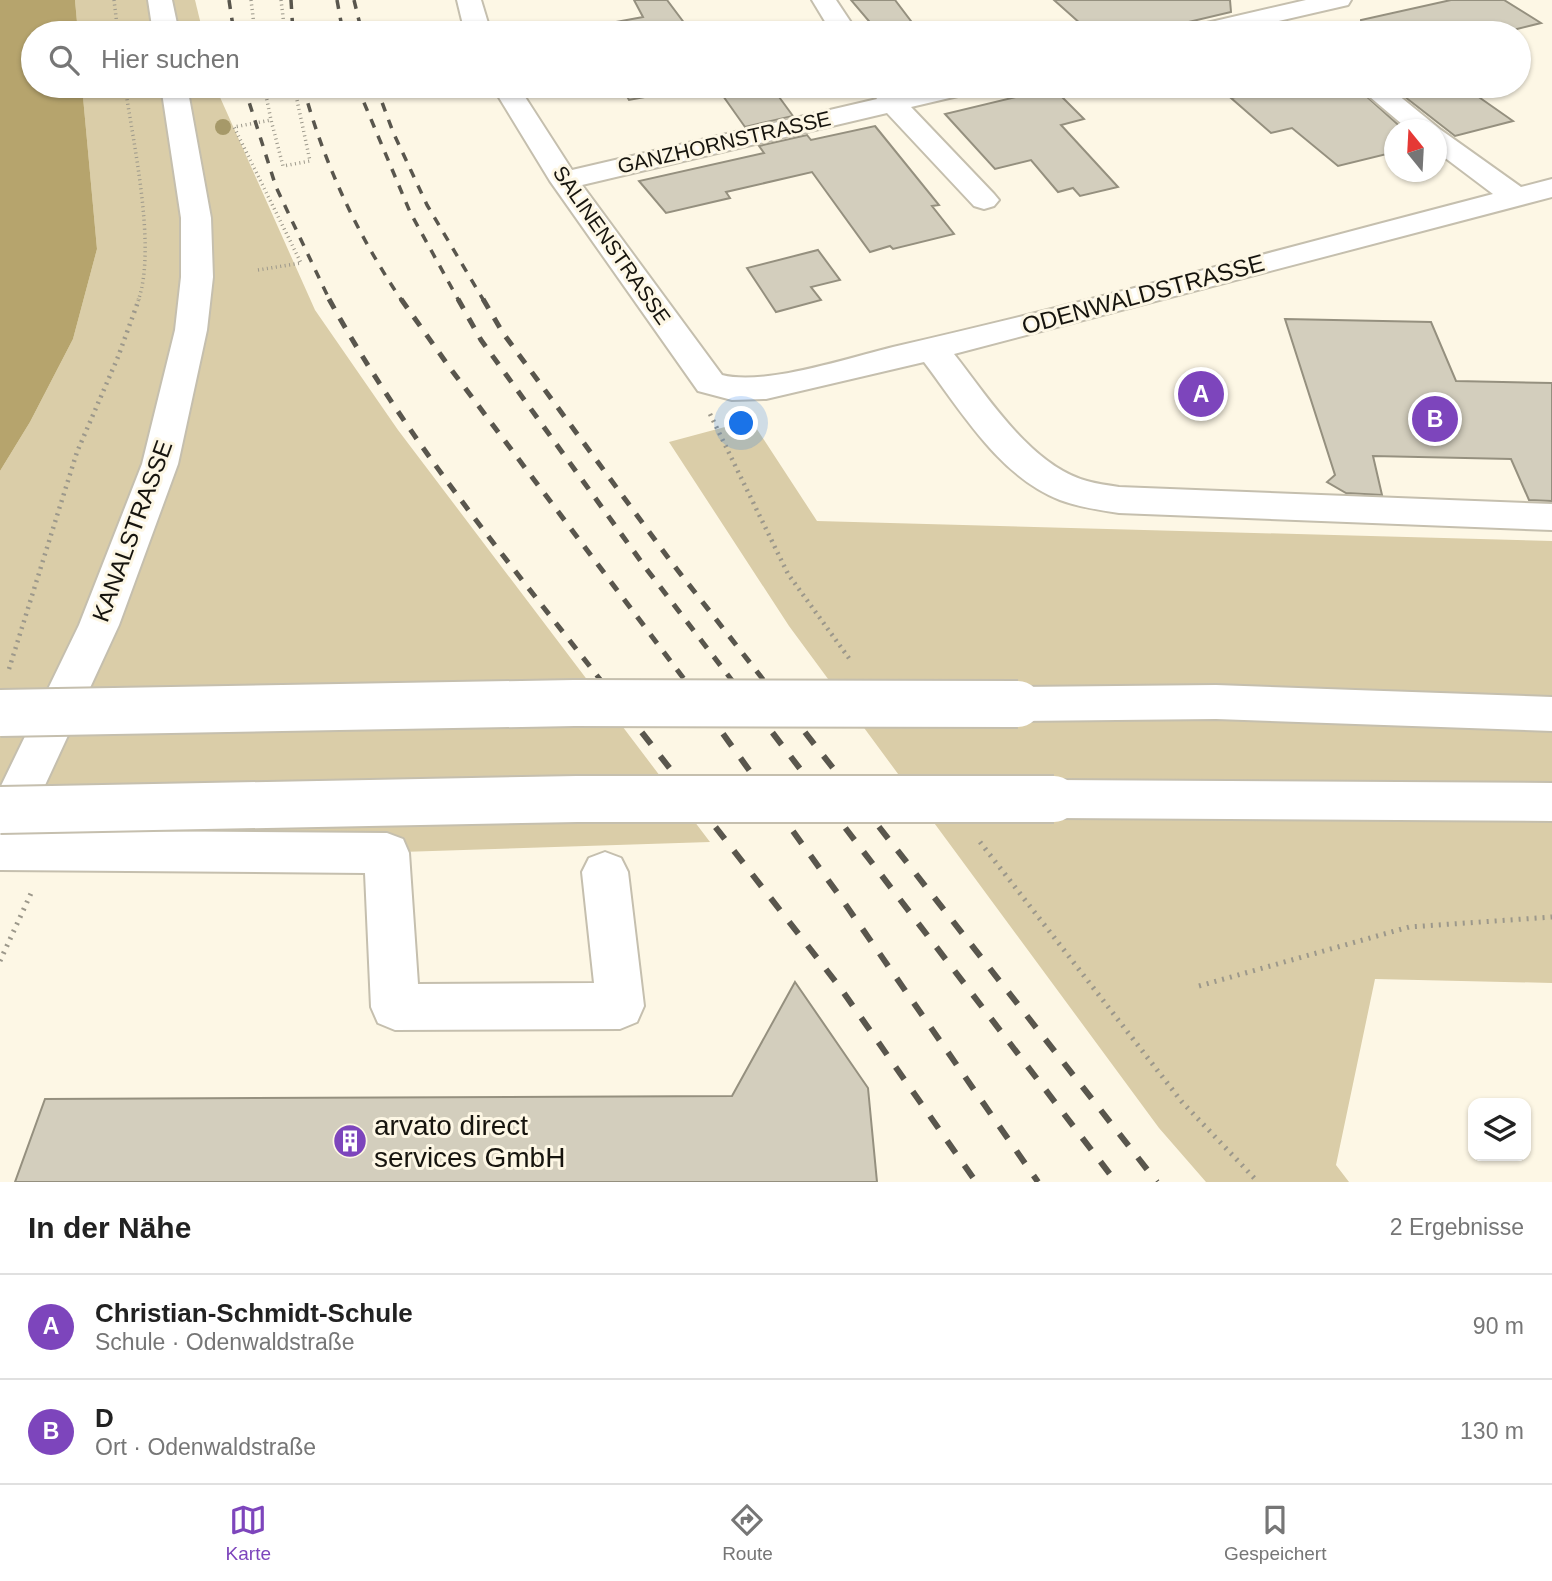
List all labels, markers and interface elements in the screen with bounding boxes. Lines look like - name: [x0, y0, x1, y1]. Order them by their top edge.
- search box: [21, 21, 1531, 98]
- icon: search: [45, 41, 83, 79]
- text: Hier suchen: [101, 44, 240, 74]
- street label: GANZHORNSTRASSE: [615, 106, 833, 178]
- north arrow: [1384, 119, 1447, 182]
- street label: SALINENSTRASSE: [549, 161, 675, 329]
- street label: ODENWALDSTRASSE: [1019, 249, 1267, 339]
- pin: A: [1178, 368, 1224, 420]
- pin: B: [1412, 393, 1458, 445]
- your location: [724, 406, 758, 440]
- street label: KANALSTRASSE: [87, 437, 177, 625]
- map controls: [1468, 1098, 1531, 1161]
- button: layers: [1468, 1098, 1531, 1161]
- place label: arvato direct services GmbH: [374, 1110, 565, 1173]
- building icon: arvato direct services GmbH: [331, 1122, 369, 1160]
- text: In der Nähe: [28, 1211, 191, 1244]
- text: 2 Ergebnisse: [1390, 1214, 1524, 1240]
- text: Christian-Schmidt-Schule: [95, 1298, 413, 1328]
- text: A: [43, 1313, 59, 1339]
- text: 90 m: [1473, 1313, 1524, 1339]
- text: Schule · Odenwaldstraße: [95, 1329, 355, 1355]
- text: D: [95, 1403, 114, 1433]
- text: B: [43, 1418, 59, 1444]
- text: 130 m: [1460, 1418, 1524, 1444]
- text: Ort · Odenwaldstraße: [95, 1434, 316, 1460]
- tab: Karte: [226, 1501, 271, 1565]
- tab: Route: [722, 1501, 773, 1565]
- tab: Gespeichert: [1224, 1501, 1326, 1565]

